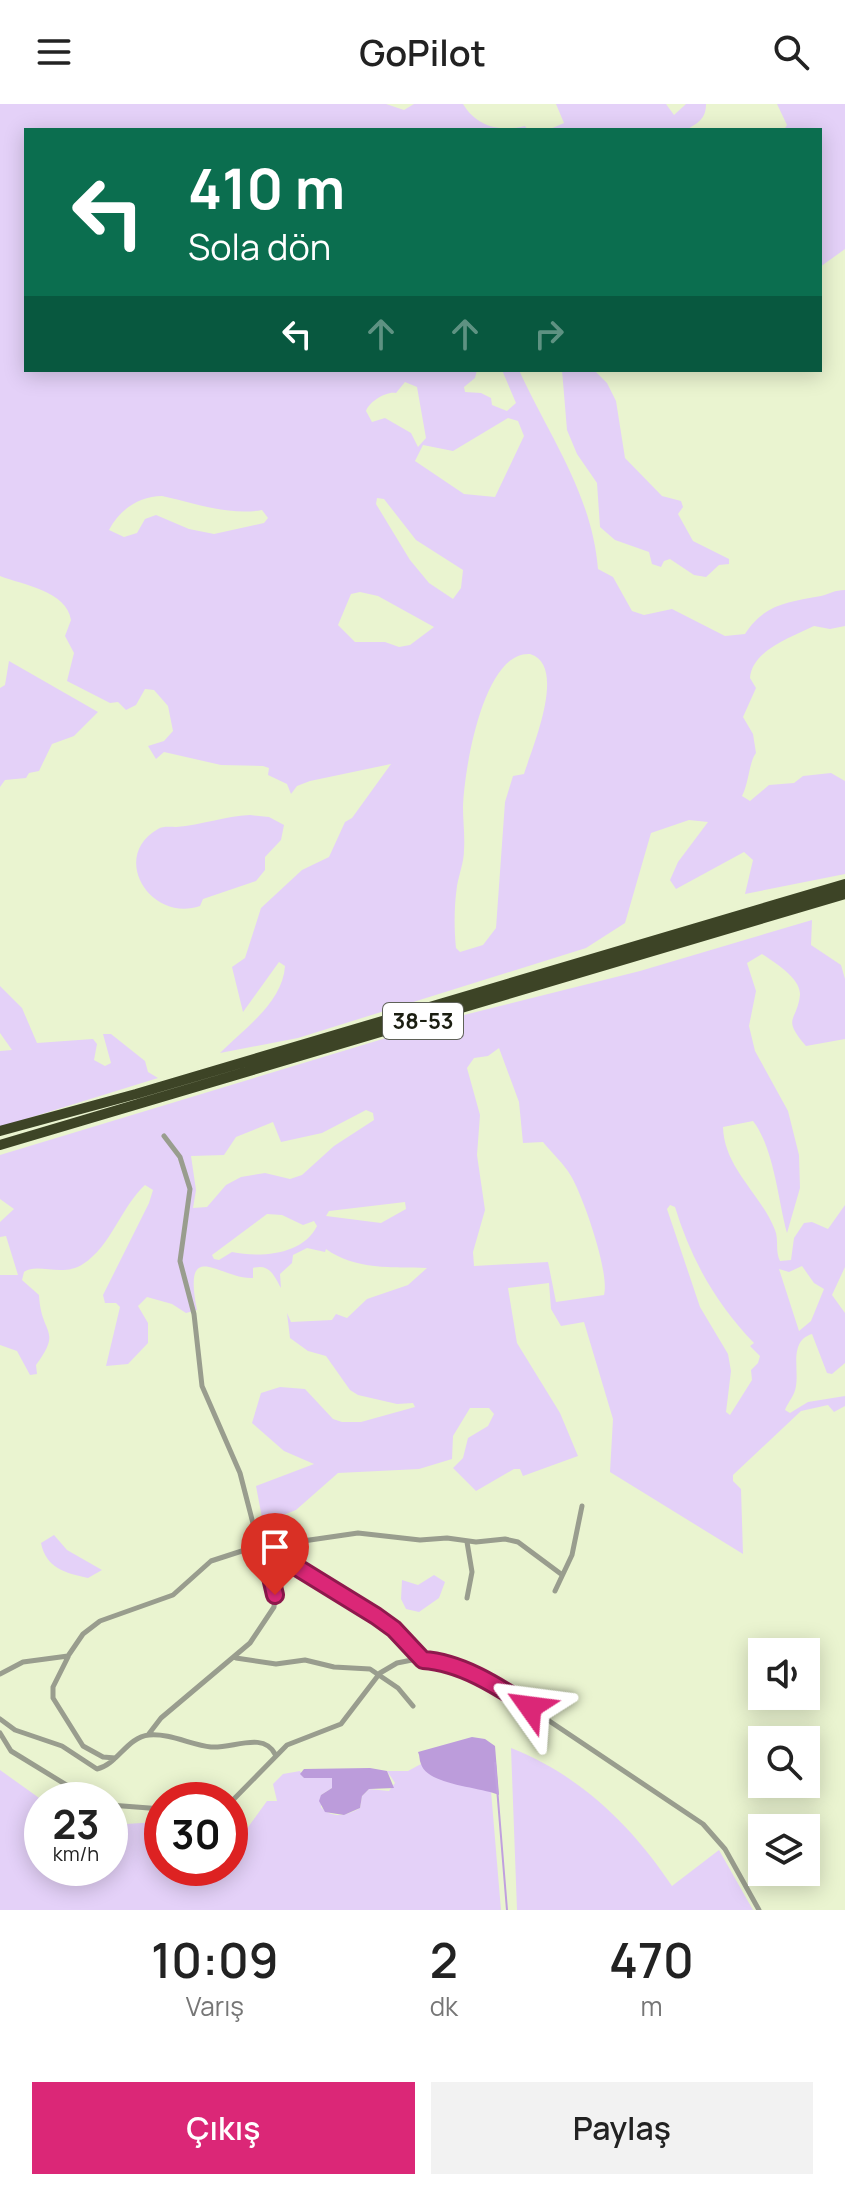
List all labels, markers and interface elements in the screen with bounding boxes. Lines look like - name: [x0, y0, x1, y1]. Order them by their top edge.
- text: GoPilot: [359, 28, 486, 77]
- icon: menu: [32, 30, 76, 74]
- icon: search: [769, 30, 813, 74]
- text: 410 m: [188, 149, 345, 226]
- icon: left: [56, 160, 160, 264]
- text: Sola dön: [188, 222, 331, 271]
- icon: left: [275, 312, 319, 356]
- icon: ahead: [359, 312, 403, 356]
- icon: ahead: [443, 312, 487, 356]
- icon: right: [527, 312, 571, 356]
- road number: 38-53: [383, 1003, 463, 1039]
- pin: [241, 1513, 309, 1595]
- icon: arrive: [253, 1525, 297, 1569]
- map controls: [748, 1638, 820, 1886]
- button: sound: [748, 1638, 820, 1710]
- position arrow: [488, 1665, 572, 1749]
- button: search: [748, 1726, 820, 1798]
- speed limit sign: 30: [144, 1782, 248, 1886]
- text: 23: [52, 1796, 100, 1851]
- button: layers: [748, 1814, 820, 1886]
- text: km/h: [53, 1840, 99, 1867]
- text: 10:09: [151, 1927, 279, 1992]
- text: 2: [430, 1927, 458, 1992]
- text: 470: [609, 1927, 694, 1992]
- text: Varış: [186, 1988, 244, 2024]
- text: dk: [430, 1988, 458, 2024]
- text: m: [640, 1988, 663, 2024]
- button: Çıkış: [32, 2082, 415, 2174]
- button: Paylaş: [431, 2082, 813, 2174]

